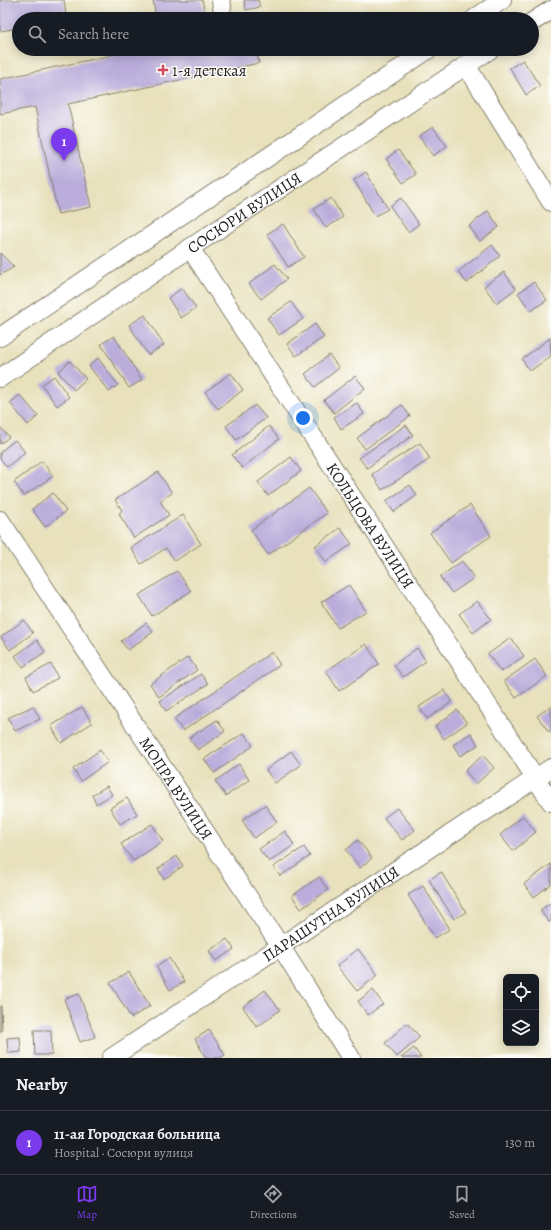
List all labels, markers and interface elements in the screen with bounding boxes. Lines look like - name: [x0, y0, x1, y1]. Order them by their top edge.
- search box: [12, 12, 539, 56]
- icon: search: [26, 23, 48, 45]
- text: Search here: [58, 24, 129, 44]
- place label: 1-я детская: [172, 60, 247, 82]
- marker: 1-я детская: [157, 64, 169, 76]
- pin: 1: [51, 128, 77, 161]
- street label: СОСЮРИ ВУЛИЦЯ: [183, 167, 306, 259]
- your location: [293, 408, 313, 428]
- street label: КОЛЬЦОВА ВУЛИЦЯ: [321, 459, 419, 593]
- street label: МОПРА ВУЛИЦЯ: [134, 733, 218, 844]
- street label: ПАРАШУТНА ВУЛИЦЯ: [258, 861, 404, 967]
- map controls: [503, 974, 539, 1046]
- button: locate: [503, 974, 539, 1010]
- button: layers: [503, 1010, 539, 1046]
- text: Nearby: [16, 1073, 67, 1096]
- text: 11-ая Городская больница: [54, 1124, 220, 1144]
- text: 1: [27, 1134, 31, 1151]
- text: 130 m: [505, 1134, 535, 1151]
- text: Hospital · Сосюри вулиця: [54, 1144, 193, 1161]
- tab: Map: [76, 1183, 98, 1222]
- tab: Directions: [250, 1183, 297, 1222]
- tab: Saved: [449, 1183, 475, 1222]

